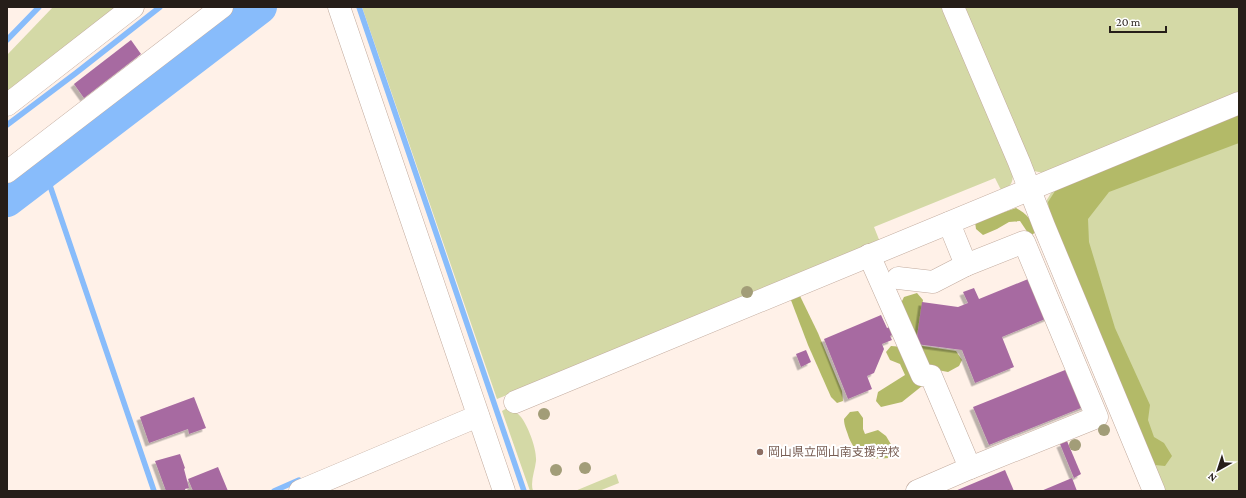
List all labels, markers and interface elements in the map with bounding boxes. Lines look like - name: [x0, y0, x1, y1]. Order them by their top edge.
- scale bar: [1110, 8, 1166, 34]
- text: 20 m: [1116, 15, 1141, 29]
- place label: 岡山県立岡山南支援学校: [768, 445, 900, 459]
- marker: 岡山県立岡山南支援学校: [755, 447, 765, 457]
- north arrow: [1198, 450, 1238, 490]
- text: N: [1205, 470, 1218, 485]

